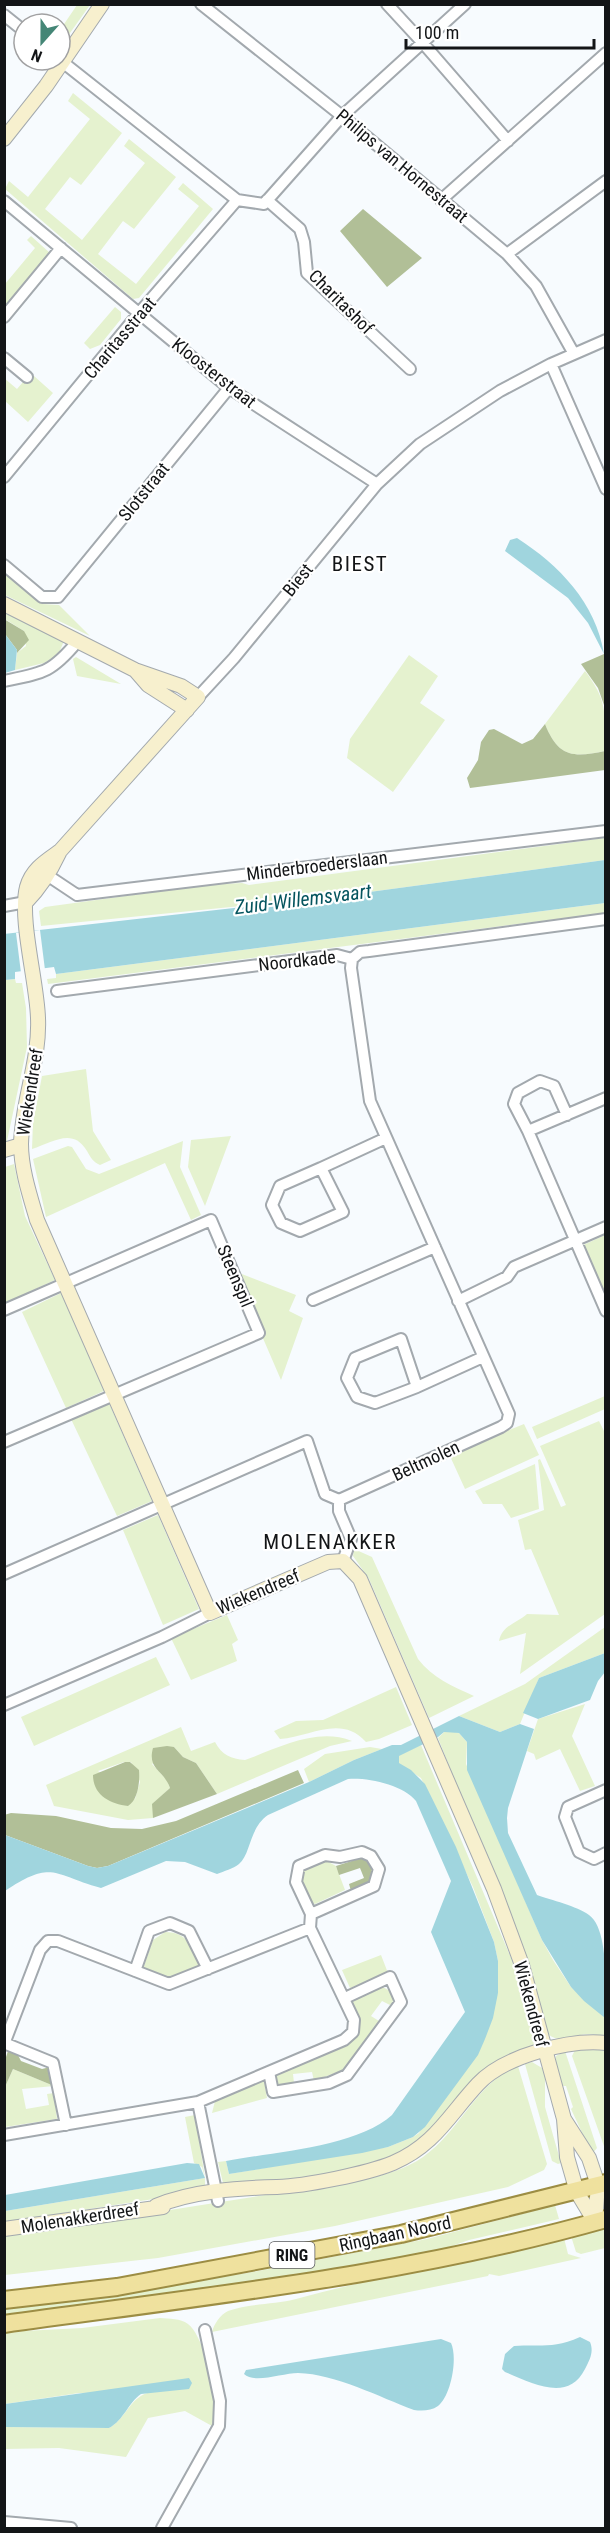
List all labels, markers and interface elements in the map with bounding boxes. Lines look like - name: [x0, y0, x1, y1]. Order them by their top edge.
- north arrow: [12, 12, 72, 72]
- scale bar: [406, 12, 594, 50]
- text: 100 m: [415, 22, 459, 43]
- text: N: [29, 45, 45, 66]
- street label: Philips van Hornestraat: [332, 104, 472, 227]
- street label: Charitashof: [305, 265, 378, 339]
- street label: Charitasstraat: [79, 292, 160, 383]
- street label: Kloosterstraat: [168, 333, 260, 412]
- street label: Slotstraat: [114, 458, 174, 525]
- district label: BIEST: [332, 552, 388, 576]
- street label: Biest: [278, 559, 317, 600]
- street label: Minderbroederslaan: [245, 846, 389, 885]
- water label: Zuid-Willemsvaart: [232, 879, 373, 919]
- street label: Noordkade: [257, 946, 337, 975]
- street label: Wiekendreef: [12, 1046, 47, 1137]
- street label: Steenspil: [213, 1242, 258, 1310]
- street label: Beltmolen: [389, 1436, 463, 1485]
- district label: MOLENAKKER: [263, 1530, 397, 1554]
- street label: Wiekendreef: [213, 1565, 303, 1618]
- street label: Wiekendreef: [510, 1959, 553, 2049]
- street label: Molenakkerdreef: [19, 2198, 141, 2237]
- street label: Ringbaan Noord: [337, 2211, 453, 2256]
- road number: RING: [270, 2242, 314, 2268]

